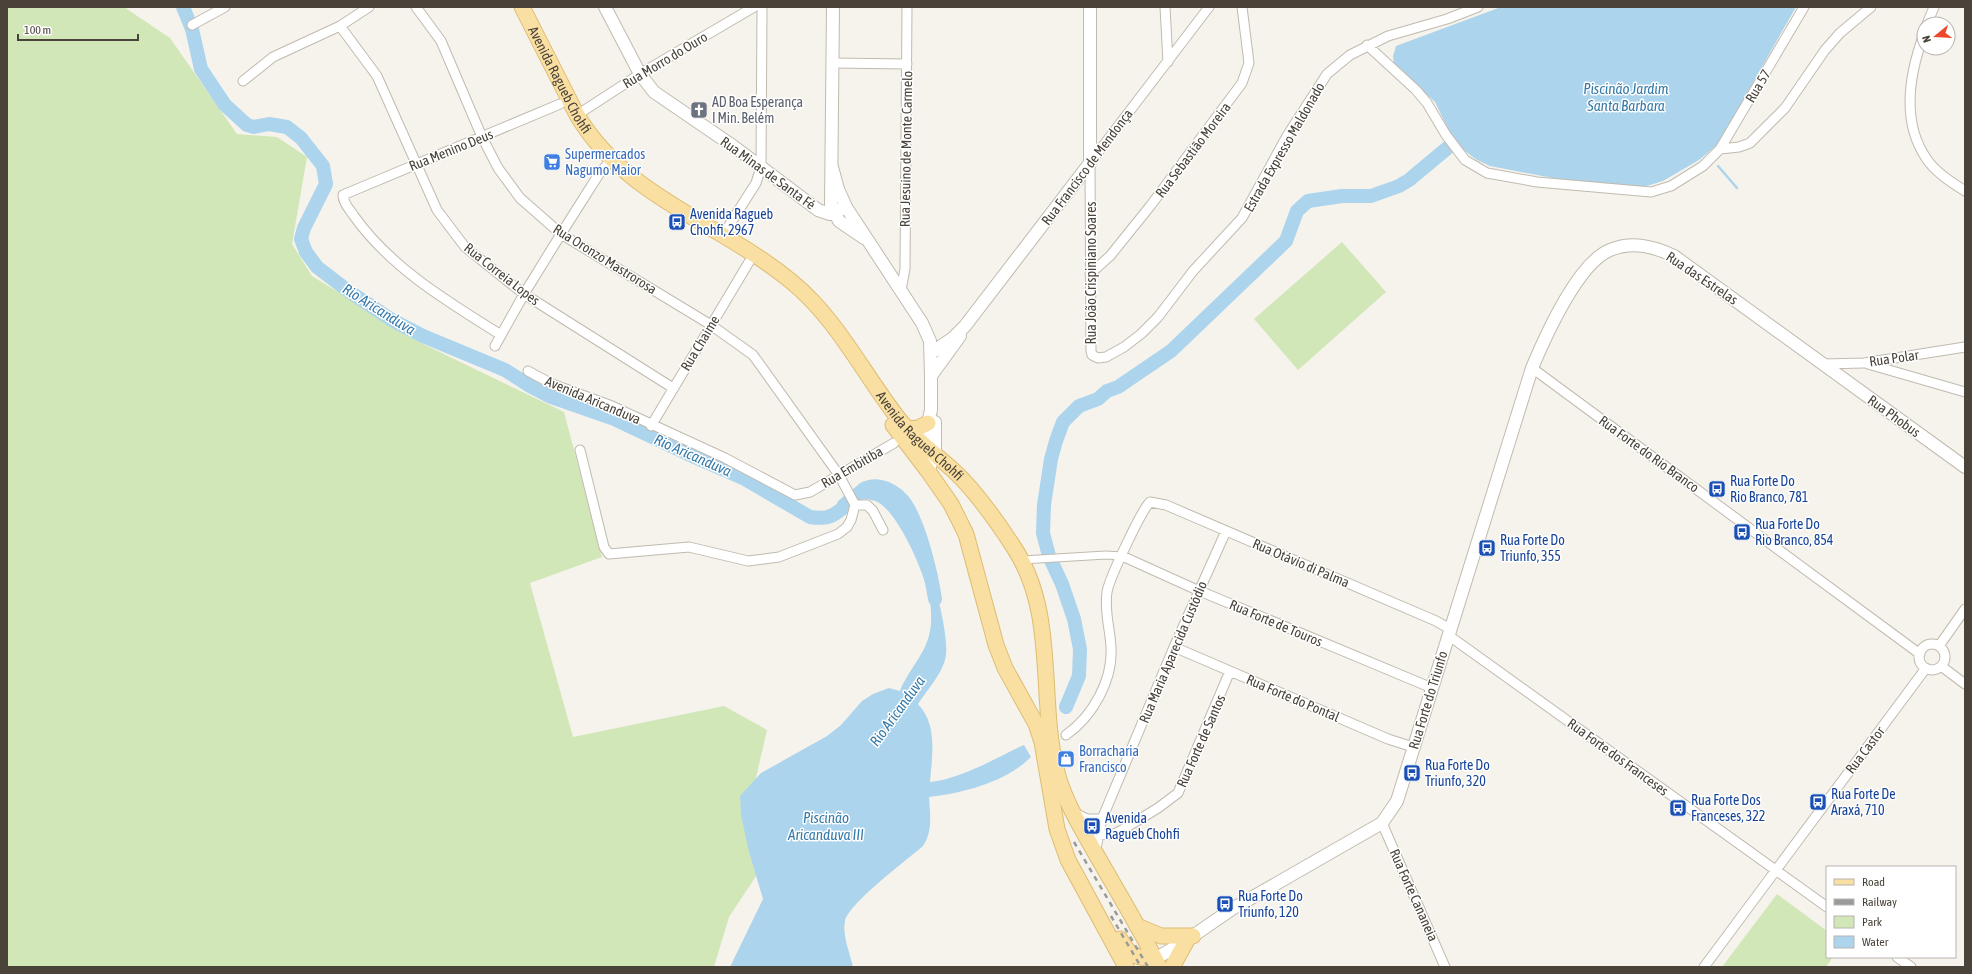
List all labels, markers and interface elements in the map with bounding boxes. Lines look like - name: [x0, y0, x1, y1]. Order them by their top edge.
- scale bar: [18, 16, 138, 42]
- north arrow: [1916, 16, 1956, 56]
- text: 100 m: [24, 23, 51, 37]
- street label: Avenida Ragueb Chohfi: [525, 24, 595, 137]
- street label: Rua Morro do Ouro: [620, 28, 710, 92]
- text: N: [1920, 34, 1933, 44]
- street label: Rua 57: [1742, 67, 1774, 105]
- street label: Rua Jesuino de Monte Carmelo: [897, 71, 915, 227]
- street label: Estrada Expresso Maldonado: [1240, 79, 1328, 215]
- water label: Piscinão Jardim Santa Barbara: [1583, 80, 1669, 114]
- place label: AD Boa Esperança I Min. Belém: [712, 94, 803, 126]
- street label: Rua Sebastião Moreira: [1152, 99, 1234, 201]
- church icon: AD Boa Esperança I Min. Belém: [689, 100, 709, 120]
- street label: Rua Francisco de Mendonça: [1038, 106, 1136, 228]
- street label: Rua Menino Deus: [407, 126, 495, 174]
- street label: Rua Minas de Santa Fé: [717, 133, 819, 213]
- place label: Supermercados Nagumo Maior: [565, 146, 645, 178]
- supermarket icon: Supermercados Nagumo Maior: [542, 152, 562, 172]
- street label: Rua João Crispiniano Soares: [1083, 201, 1099, 344]
- place label: Avenida Ragueb Chohfi, 2967: [690, 206, 774, 238]
- bus stop icon: Avenida Ragueb Chohfi, 2967: [667, 212, 687, 232]
- street label: Rua Oronzo Mastrorosa: [550, 221, 660, 297]
- street label: Rua Correia Lopes: [461, 240, 543, 308]
- street label: Rua das Estrelas: [1663, 248, 1741, 308]
- water label: Rio Aricanduva: [340, 280, 418, 338]
- street label: Rua Chaime: [677, 313, 723, 373]
- street label: Rua Polar: [1868, 346, 1921, 369]
- street label: Avenida Aricanduva: [543, 373, 643, 427]
- street label: Avenida Ragueb Chohfi: [873, 388, 967, 484]
- street label: Rua Phobus: [1865, 392, 1923, 440]
- street label: Rua Forte do Rio Branco: [1596, 412, 1702, 496]
- water label: Rio Aricanduva: [652, 430, 734, 480]
- street label: Rua Embitiba: [818, 443, 886, 491]
- place label: Rua Forte Do Rio Branco, 781: [1730, 473, 1808, 505]
- bus stop icon: Rua Forte Do Rio Branco, 781: [1707, 479, 1727, 499]
- place label: Rua Forte Do Rio Branco, 854: [1755, 516, 1834, 548]
- bus stop icon: Rua Forte Do Rio Branco, 854: [1732, 522, 1752, 542]
- place label: Rua Forte Do Triunfo, 355: [1500, 532, 1565, 564]
- street label: Rua Otávio di Palma: [1250, 535, 1352, 591]
- bus stop icon: Rua Forte Do Triunfo, 355: [1477, 538, 1497, 558]
- street label: Rua Maria Aparecida Custódio: [1136, 579, 1210, 725]
- street label: Rua Forte de Touros: [1227, 596, 1325, 650]
- street label: Rua Forte do Triunfo: [1405, 649, 1451, 751]
- street label: Rua Forte do Pontal: [1244, 671, 1342, 725]
- water label: Rio Aricanduva: [866, 673, 928, 749]
- street label: Rua Forte de Santos: [1173, 692, 1229, 790]
- street label: Rua Forte dos Franceses: [1564, 715, 1672, 799]
- street label: Rua Castor: [1842, 723, 1888, 777]
- place label: Borracharia Francisco: [1079, 743, 1139, 775]
- shop icon: Borracharia Francisco: [1056, 749, 1076, 769]
- place label: Rua Forte Do Triunfo, 320: [1425, 757, 1490, 789]
- bus stop icon: Rua Forte Do Triunfo, 320: [1402, 763, 1422, 783]
- place label: Rua Forte De Araxá, 710: [1831, 786, 1895, 818]
- place label: Rua Forte Dos Franceses, 322: [1691, 792, 1765, 824]
- bus stop icon: Rua Forte De Araxá, 710: [1808, 792, 1828, 812]
- bus stop icon: Rua Forte Dos Franceses, 322: [1668, 798, 1688, 818]
- water label: Piscinão Aricanduva III: [787, 809, 864, 843]
- place label: Avenida Ragueb Chohfi: [1105, 810, 1180, 842]
- bus stop icon: Avenida Ragueb Chohfi: [1082, 816, 1102, 836]
- street label: Rua Forte Cananeia: [1387, 846, 1441, 944]
- legend: [1826, 866, 1956, 958]
- text: Road: [1862, 875, 1885, 889]
- place label: Rua Forte Do Triunfo, 120: [1238, 888, 1303, 920]
- bus stop icon: Rua Forte Do Triunfo, 120: [1215, 894, 1235, 914]
- text: Railway: [1862, 895, 1897, 909]
- text: Park: [1862, 915, 1883, 929]
- text: Water: [1862, 935, 1889, 949]

